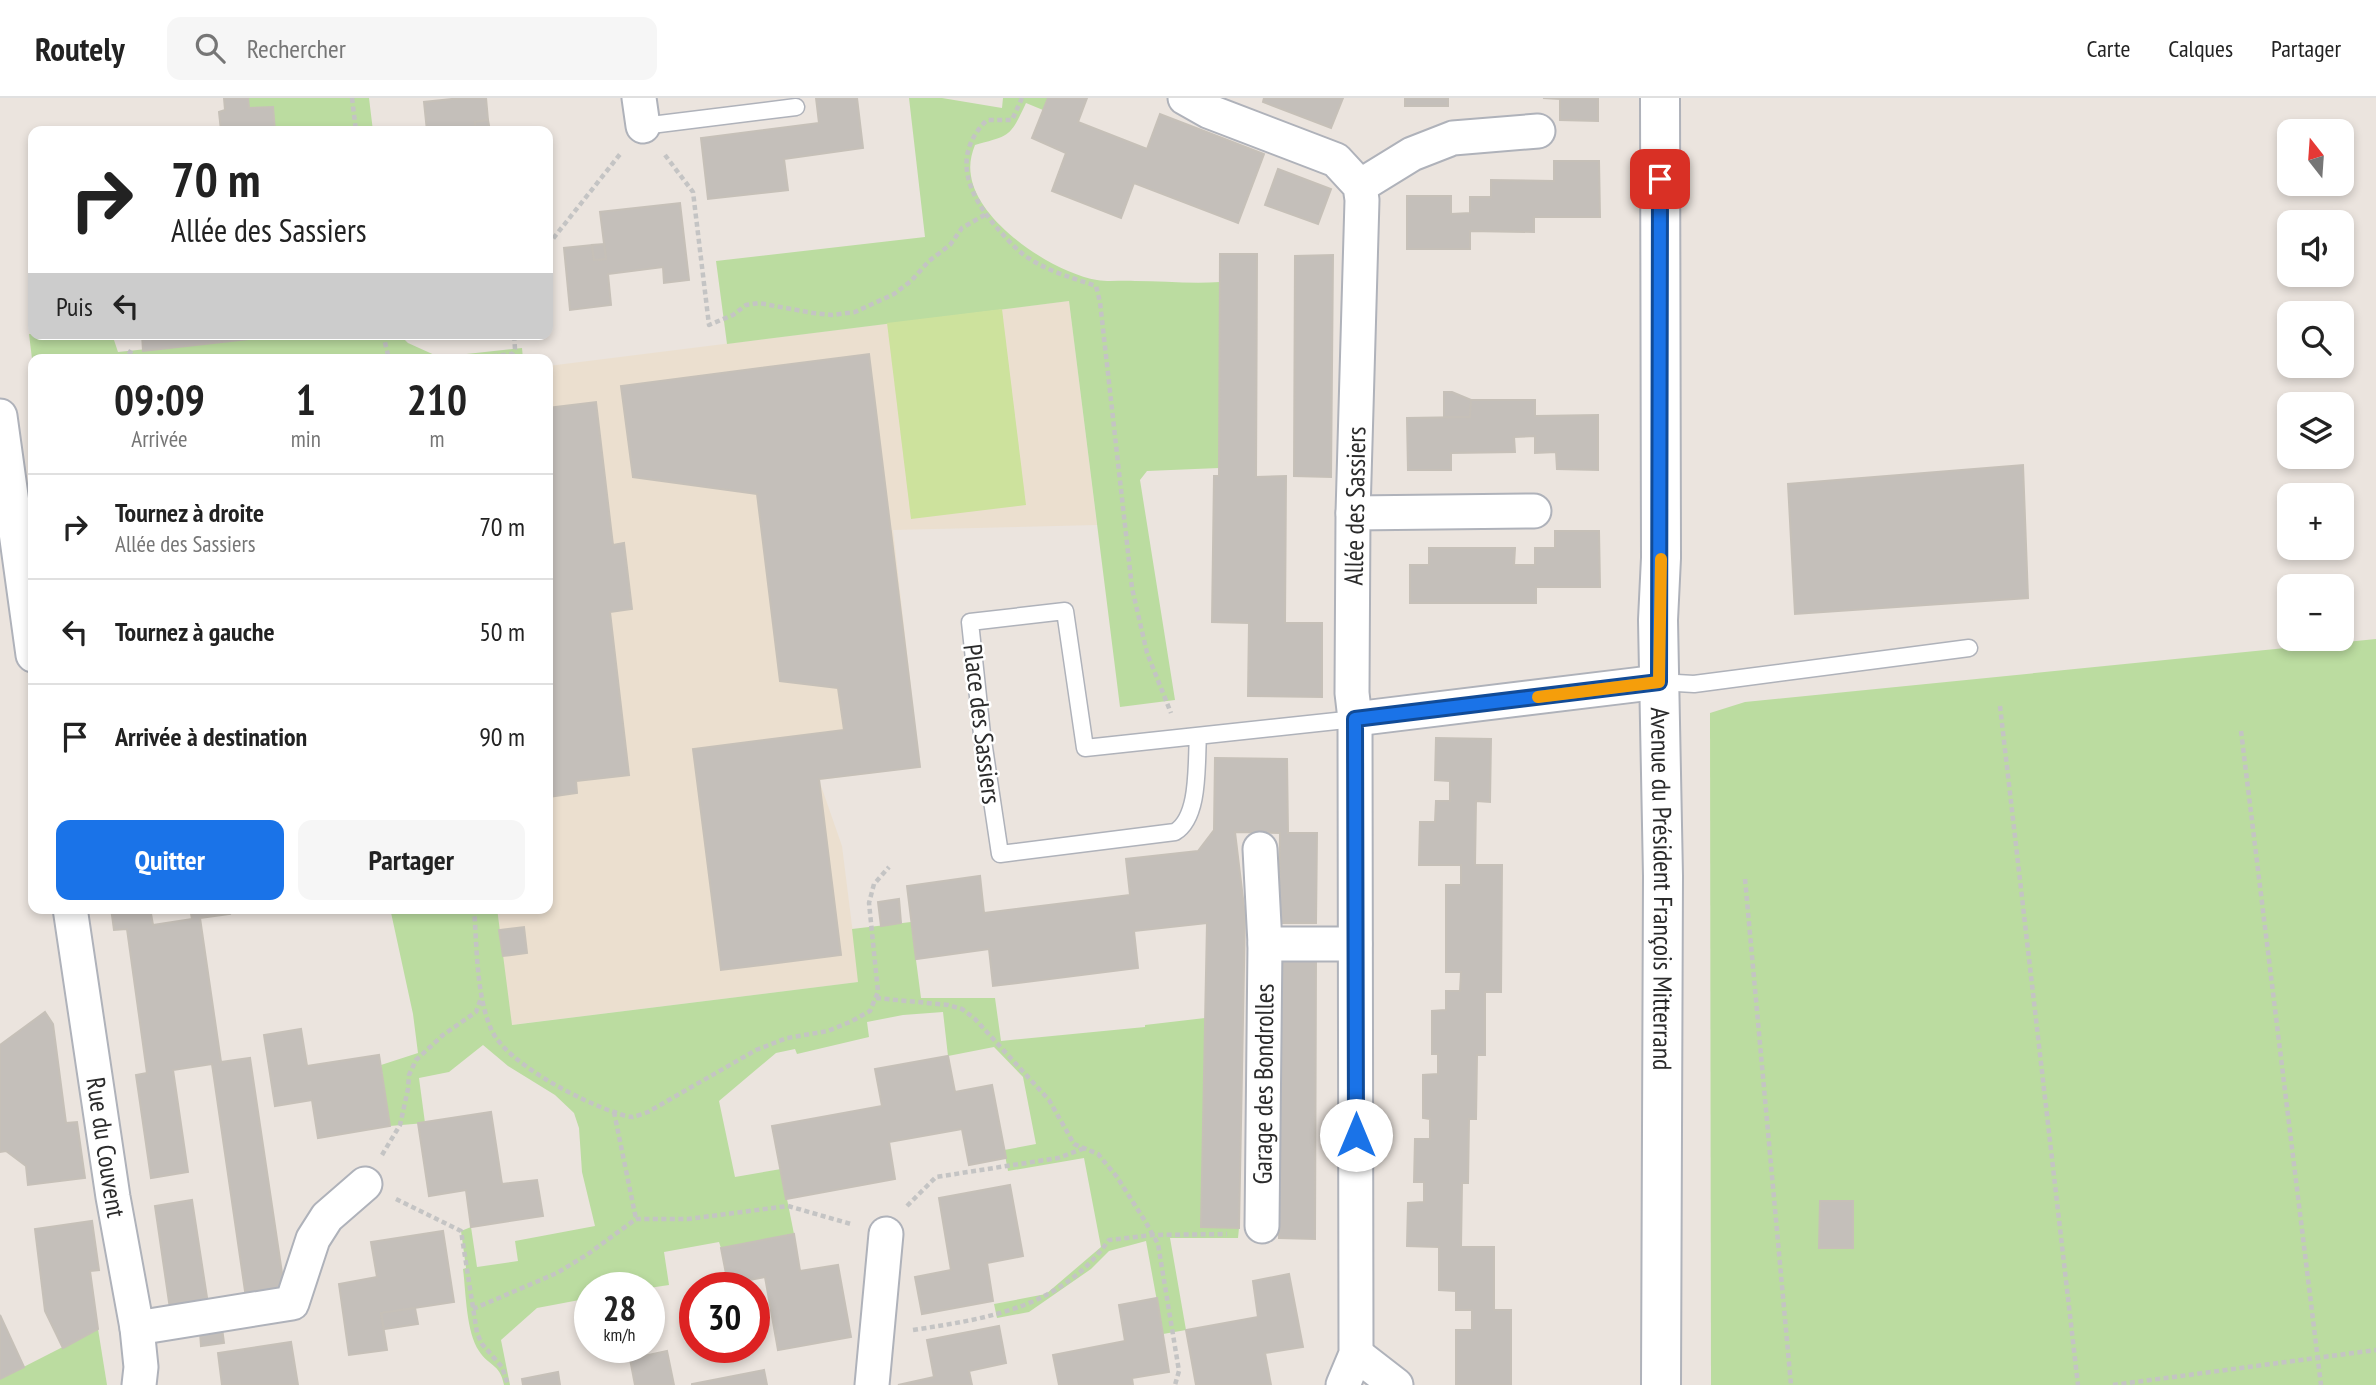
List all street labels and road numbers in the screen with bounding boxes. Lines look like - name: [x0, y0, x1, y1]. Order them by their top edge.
- street label: Allée des Sassiers: [1337, 426, 1372, 586]
- street label: Place des Sassiers: [956, 642, 1009, 806]
- street label: Avenue du Président François Mitterrand: [1644, 707, 1680, 1070]
- street label: Garage des Bondrolles: [1245, 983, 1281, 1185]
- street label: Rue du Couvent: [79, 1075, 133, 1220]

